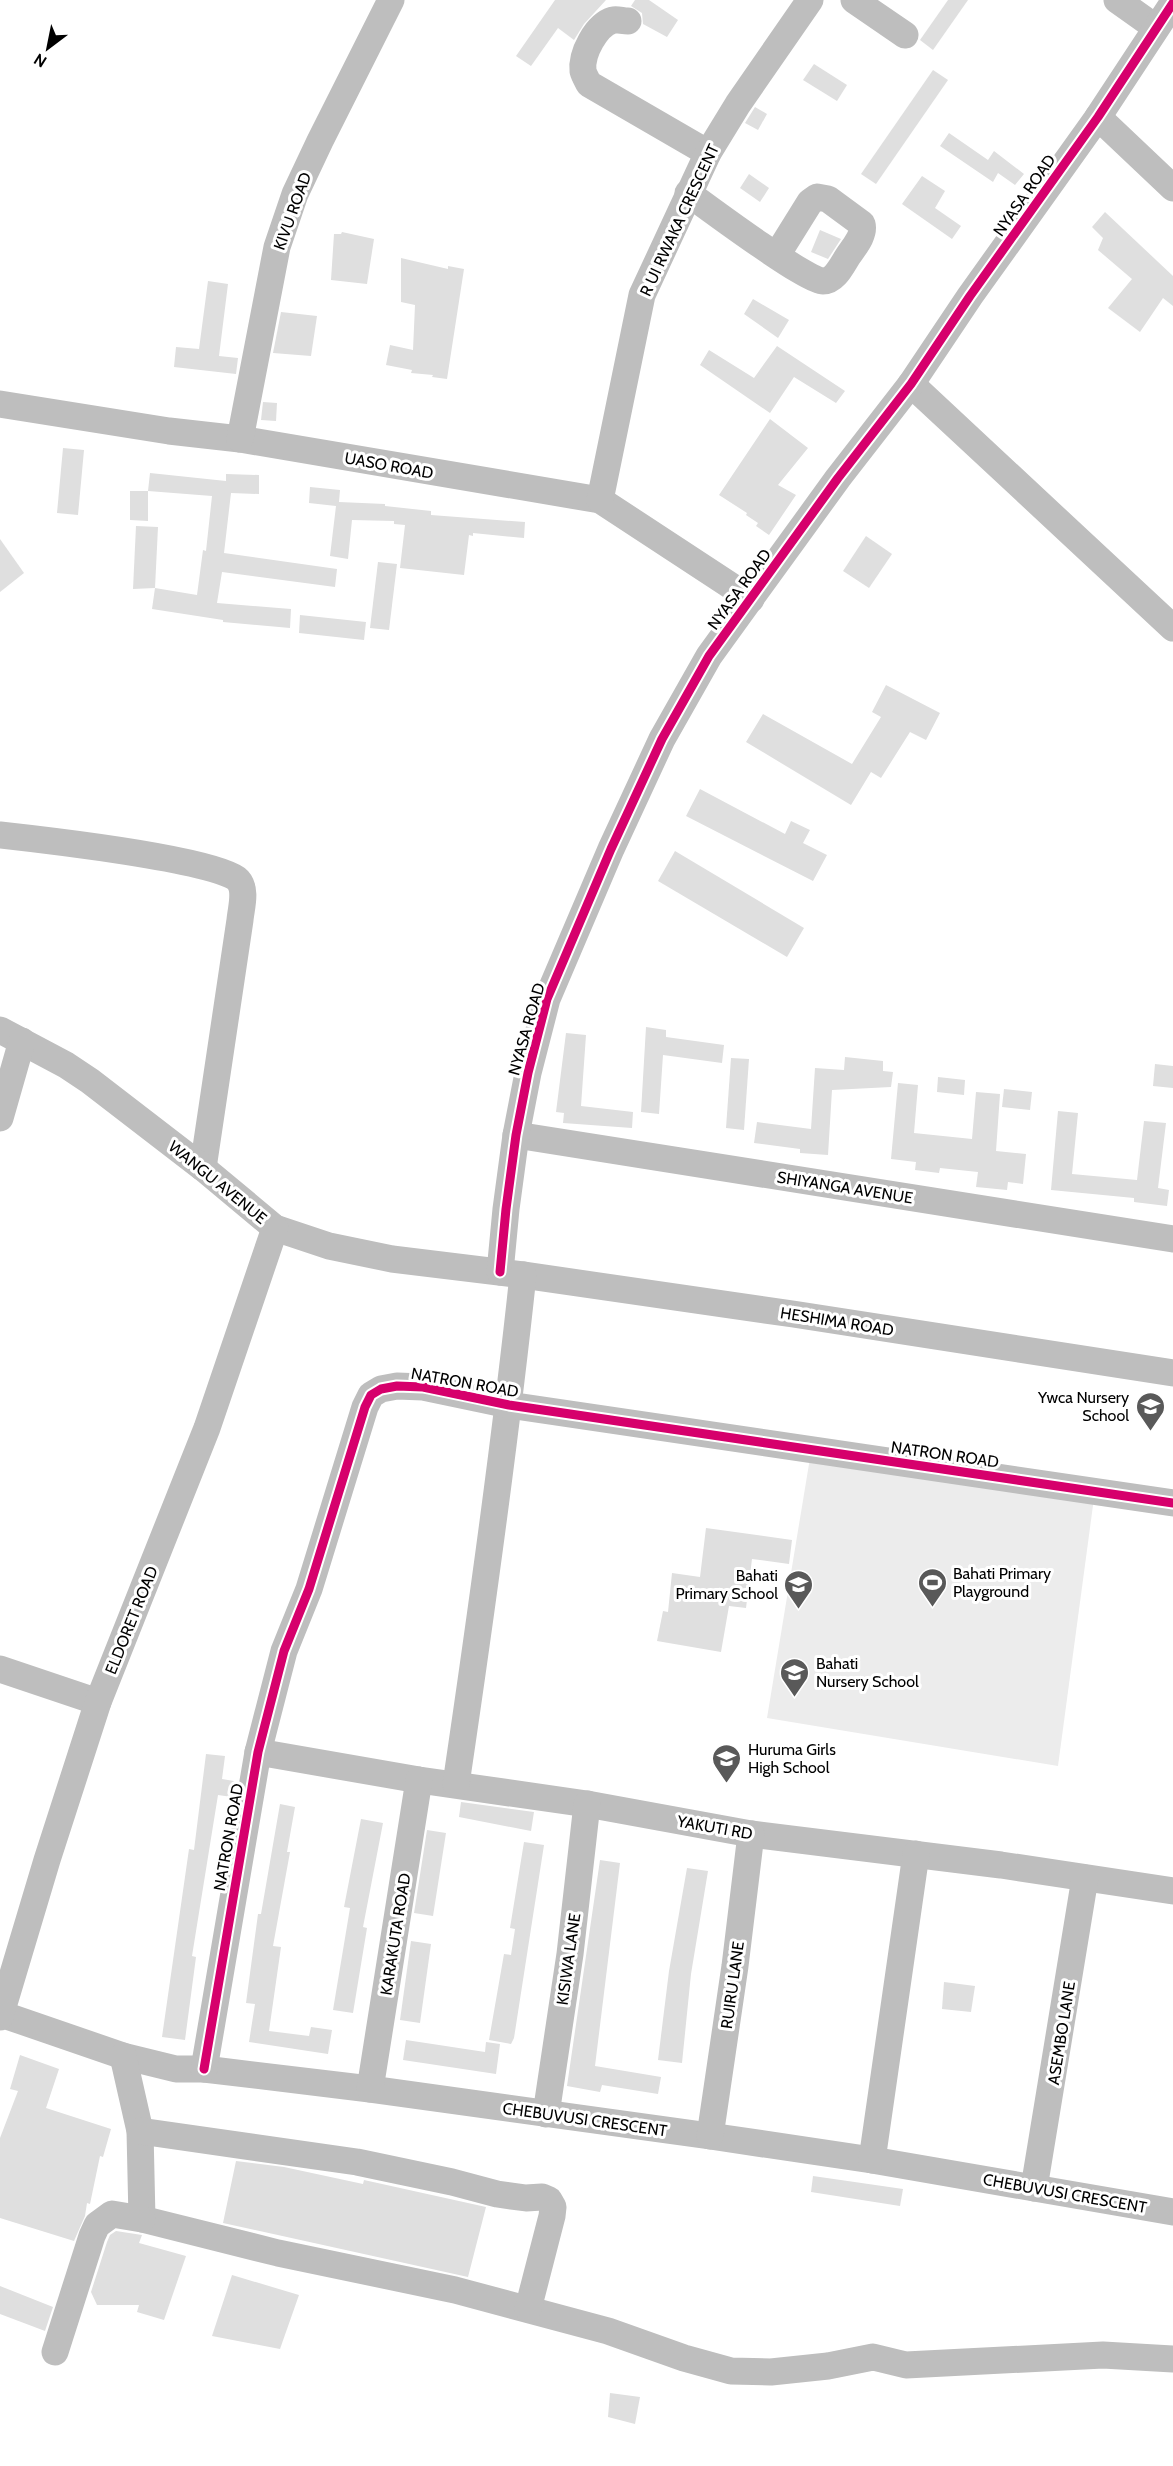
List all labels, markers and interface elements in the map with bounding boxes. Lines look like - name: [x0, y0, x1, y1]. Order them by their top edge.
- north arrow: [18, 18, 78, 78]
- text: N: [30, 49, 50, 71]
- street label: R UI RWAKA CRESCENT: [636, 141, 723, 299]
- street label: NYASA ROAD: [989, 151, 1060, 240]
- street label: KIVU ROAD: [270, 170, 315, 253]
- street label: UASO ROAD: [343, 448, 435, 483]
- street label: NYASA ROAD: [704, 545, 775, 633]
- street label: NYASA ROAD: [504, 981, 549, 1078]
- street label: WANGU AVENUE: [165, 1137, 271, 1228]
- street label: SHIYANGA AVENUE: [776, 1167, 914, 1208]
- street label: HESHIMA ROAD: [779, 1303, 895, 1340]
- street label: NATRON ROAD: [410, 1364, 520, 1401]
- place label: Ywca Nursery School: [1037, 1388, 1129, 1425]
- school or university icon: Ywca Nursery School: [1134, 1390, 1166, 1432]
- street label: NATRON ROAD: [890, 1438, 1000, 1471]
- street label: ELDORET ROAD: [101, 1563, 162, 1677]
- place label: Bahati Primary Playground: [953, 1564, 1051, 1601]
- place label: Bahati Primary School: [675, 1566, 778, 1603]
- sports icon: Bahati Primary Playground: [916, 1566, 948, 1608]
- school or university icon: Bahati Primary School: [783, 1568, 815, 1610]
- place label: Bahati Nursery School: [816, 1654, 919, 1691]
- school or university icon: Bahati Nursery School: [779, 1656, 811, 1698]
- place label: Huruma Girls High School: [748, 1740, 836, 1777]
- school or university icon: Huruma Girls High School: [711, 1742, 743, 1784]
- street label: NATRON ROAD: [210, 1782, 247, 1892]
- street label: YAKUTI RD: [675, 1811, 754, 1843]
- street label: KARAKUTA ROAD: [376, 1872, 415, 1997]
- street label: KISIWA LANE: [553, 1912, 584, 2006]
- street label: RUIRU LANE: [717, 1940, 748, 2030]
- street label: ASEMBO LANE: [1044, 1980, 1079, 2086]
- street label: CHEBUVUSI CRESCENT: [502, 2099, 669, 2141]
- street label: CHEBUVUSI CRESCENT: [982, 2170, 1149, 2217]

